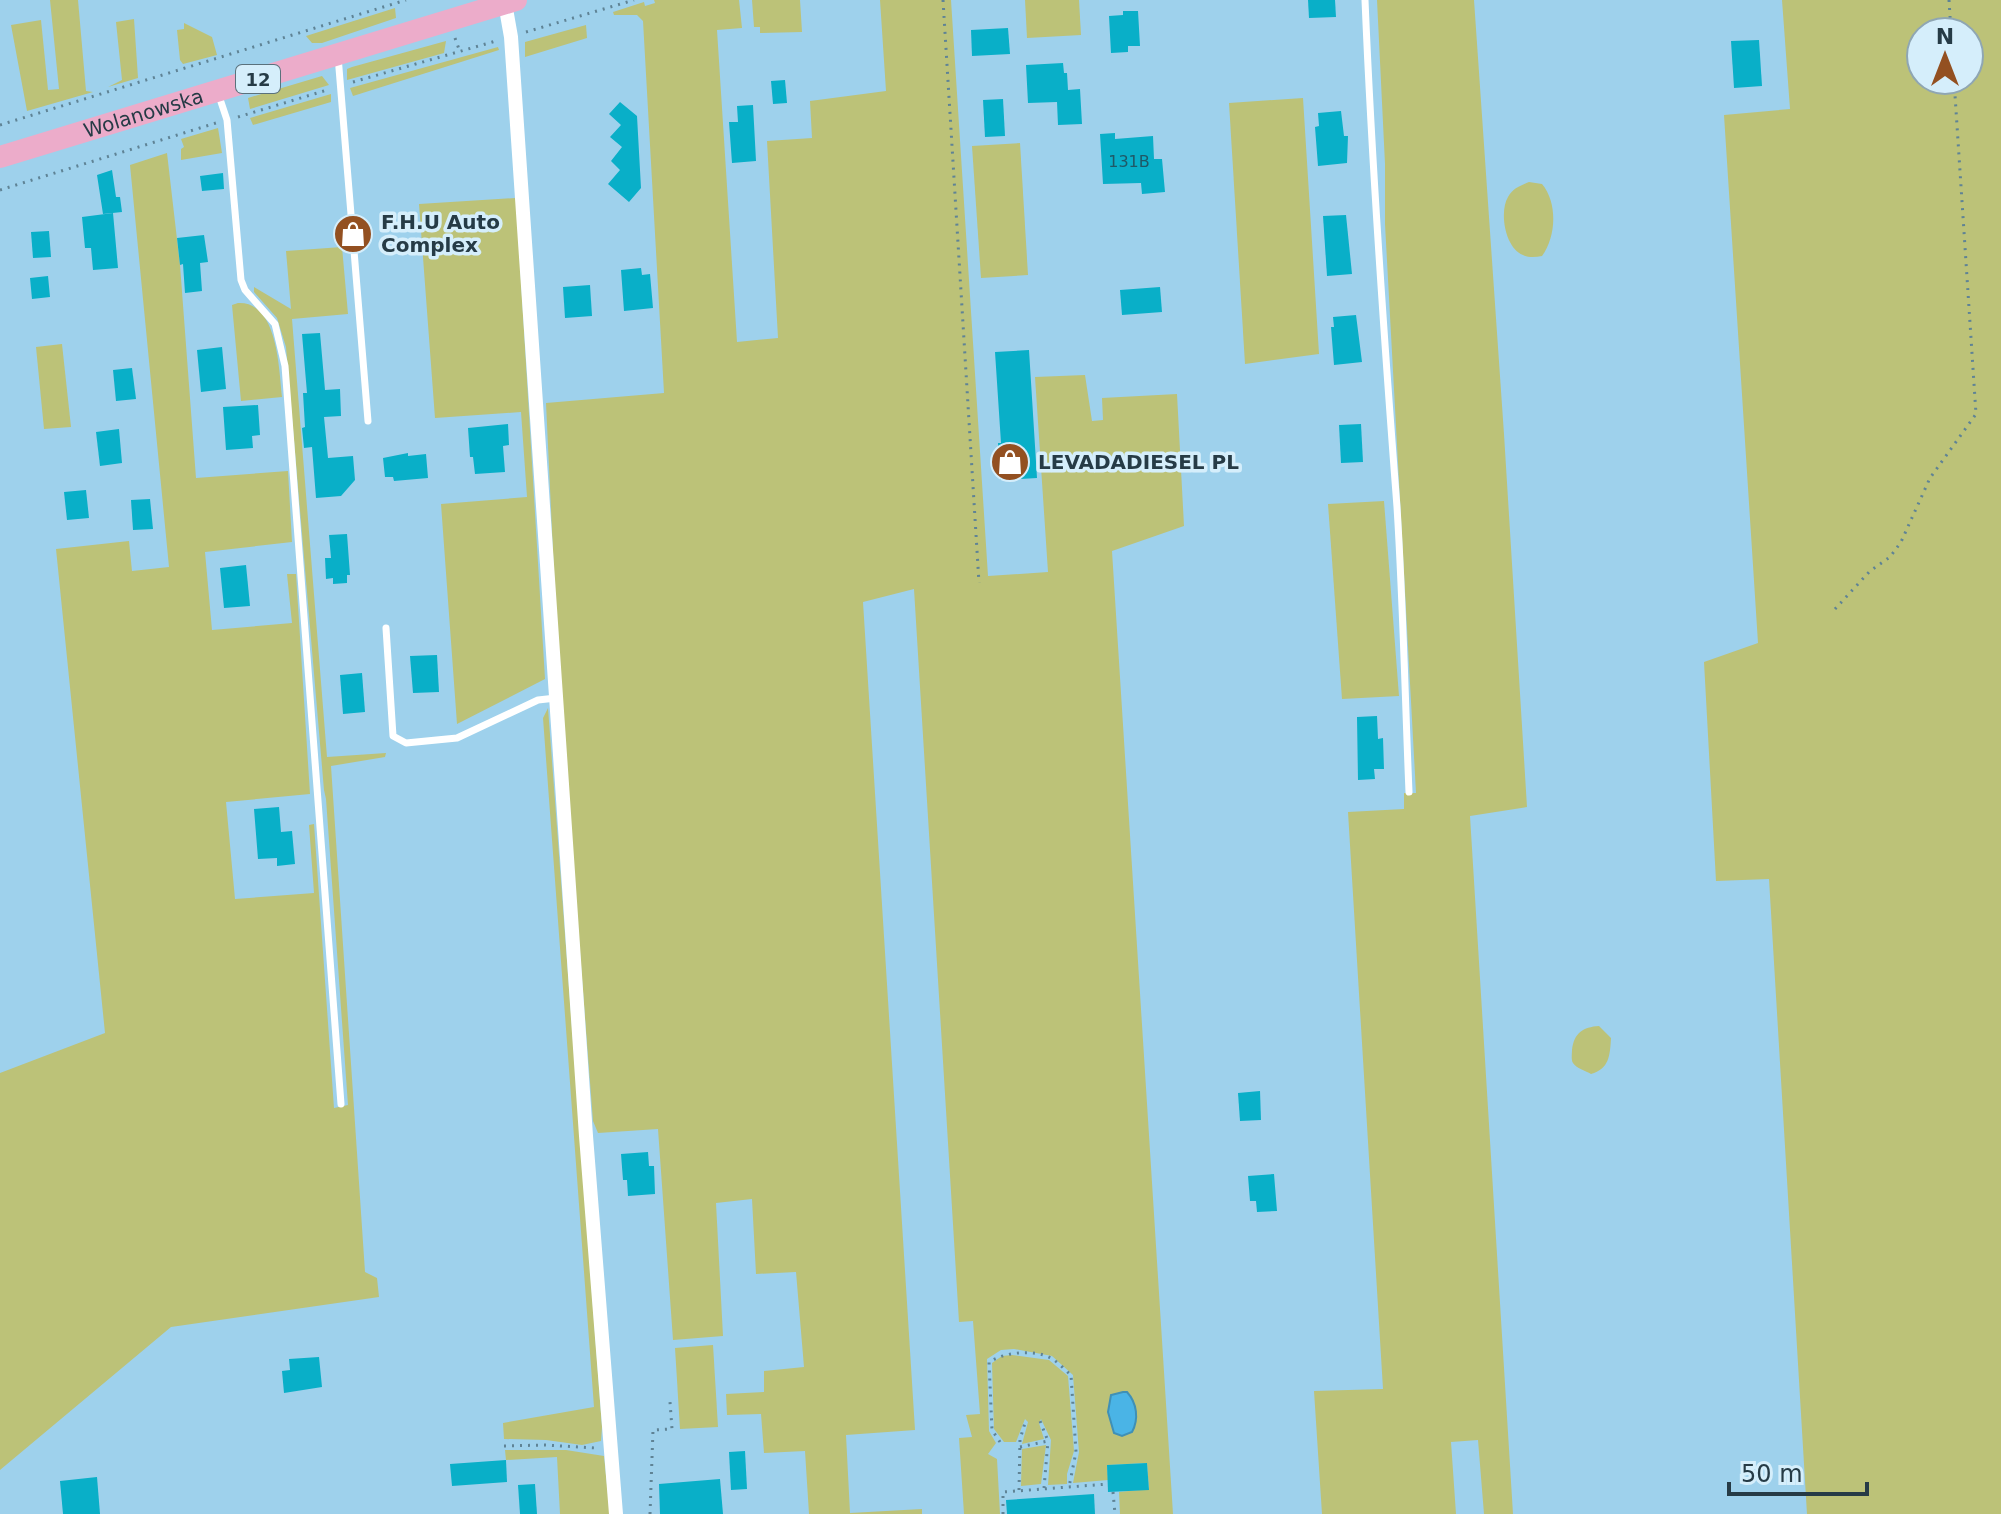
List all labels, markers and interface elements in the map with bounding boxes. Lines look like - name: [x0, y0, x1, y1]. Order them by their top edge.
- north arrow: [1905, 16, 1985, 96]
- text: N: [1936, 24, 1954, 49]
- road number: 12: [236, 65, 280, 93]
- street label: Wolanowska: [81, 84, 206, 143]
- house number: 131B: [1108, 152, 1150, 171]
- place label: F.H.U Auto Complex: [381, 210, 500, 257]
- shop icon: F.H.U Auto Complex: [332, 213, 374, 255]
- shop icon: LEVADADIESEL PL: [989, 441, 1031, 483]
- place label: LEVADADIESEL PL: [1038, 450, 1239, 474]
- scale bar: [1729, 1446, 1867, 1496]
- text: 50 m: [1741, 1460, 1803, 1488]

